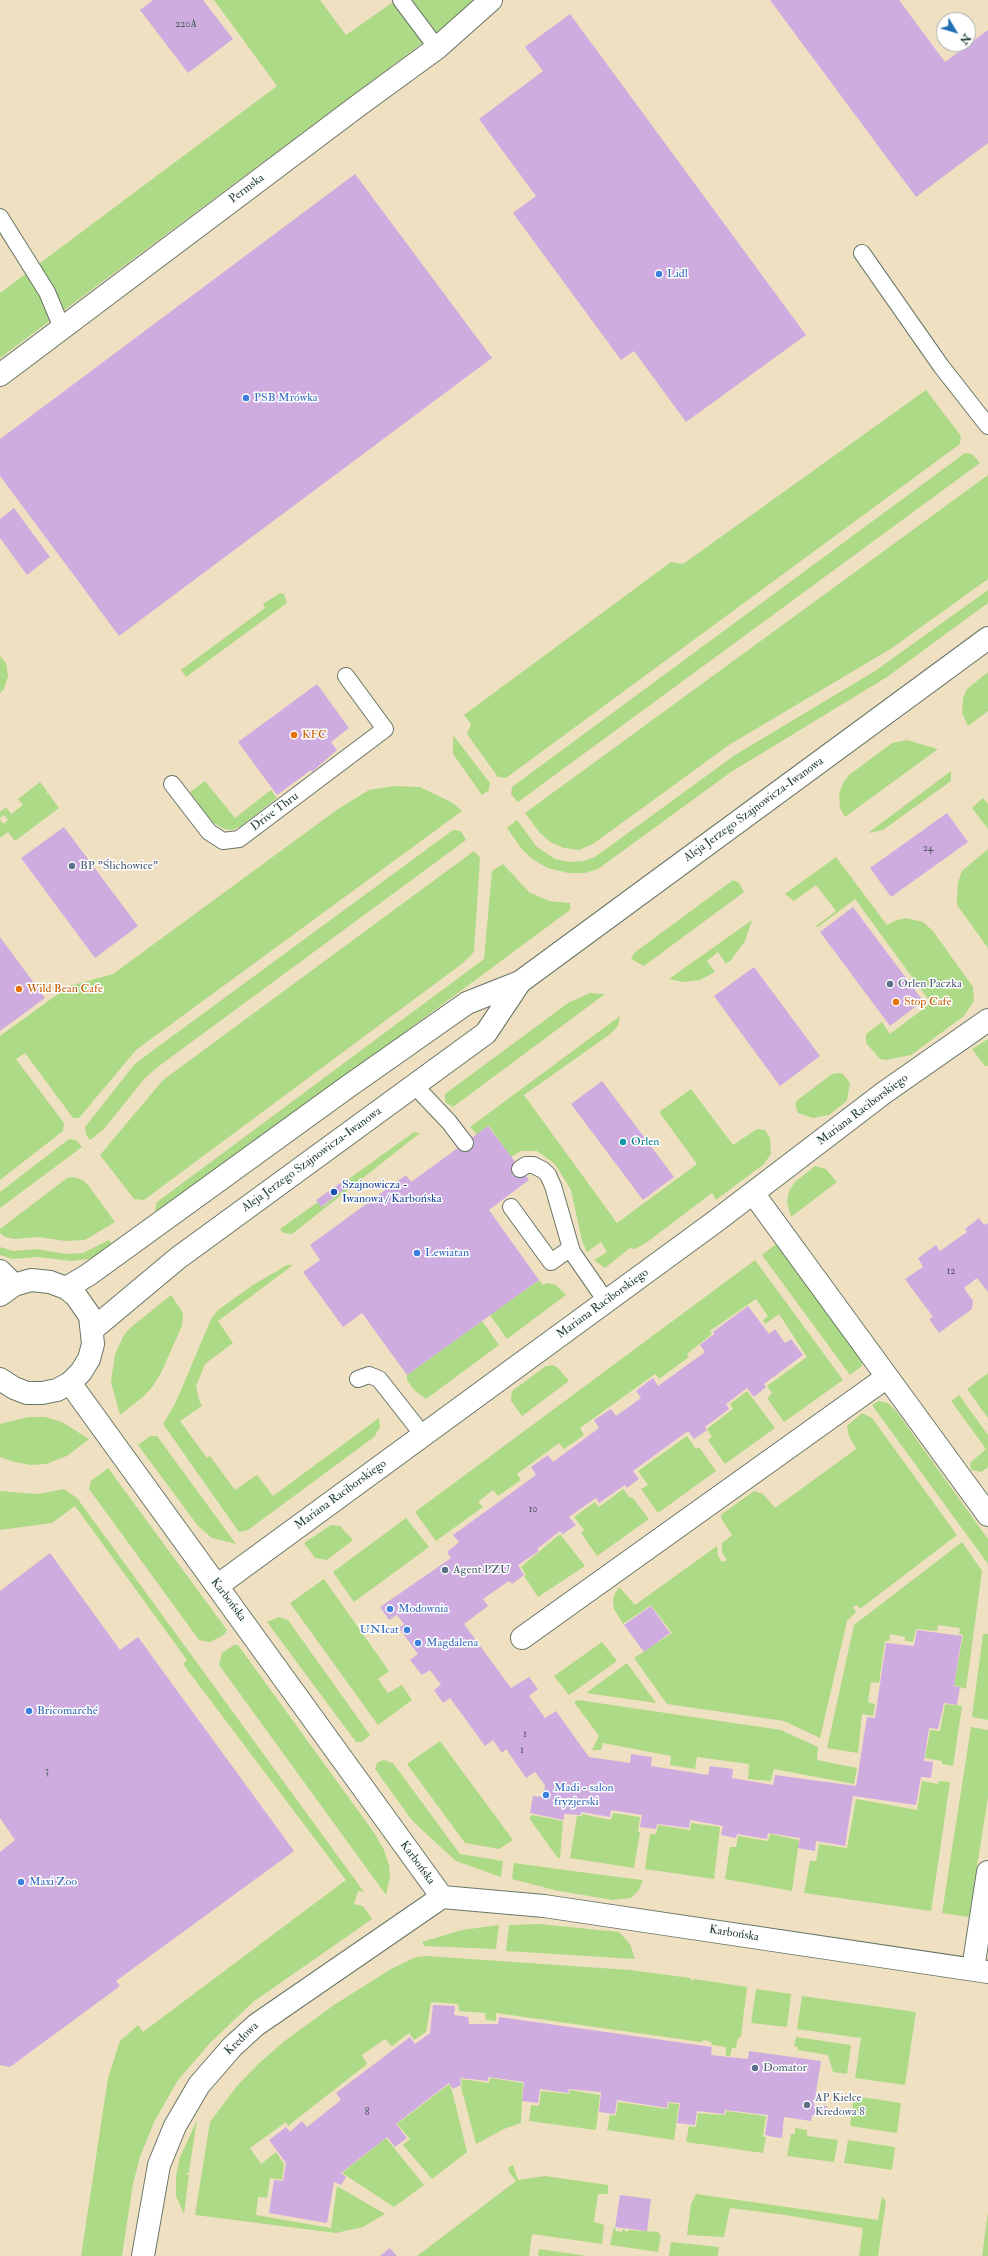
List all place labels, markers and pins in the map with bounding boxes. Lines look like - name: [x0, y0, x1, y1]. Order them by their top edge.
- place label: Lidl: [667, 267, 688, 281]
- marker: Lidl: [654, 269, 664, 279]
- place label: PSB Mrówka: [254, 391, 318, 405]
- marker: PSB Mrówka: [241, 393, 251, 403]
- place label: KFC: [302, 728, 327, 742]
- marker: KFC: [289, 730, 299, 740]
- place label: BP "Ślichowice": [80, 859, 158, 873]
- marker: BP "Ślichowice": [67, 861, 77, 871]
- place label: Orlen Paczka: [898, 977, 962, 991]
- marker: Orlen Paczka: [885, 979, 895, 989]
- place label: Wild Bean Cafe: [27, 982, 103, 996]
- marker: Wild Bean Cafe: [14, 984, 24, 994]
- place label: Stop Cafe: [904, 995, 951, 1009]
- marker: Stop Cafe: [891, 997, 901, 1007]
- place label: Orlen: [631, 1135, 659, 1149]
- marker: Orlen: [618, 1137, 628, 1147]
- place label: Szajnowicza - Iwanowa / Karbońska: [342, 1178, 442, 1206]
- marker: Szajnowicza - Iwanowa / Karbońska: [329, 1187, 339, 1197]
- place label: Lewiatan: [425, 1246, 469, 1260]
- marker: Lewiatan: [412, 1248, 422, 1258]
- place label: Agent PZU: [453, 1563, 510, 1577]
- marker: Agent PZU: [440, 1565, 450, 1575]
- place label: Modownia: [398, 1602, 448, 1616]
- marker: Modownia: [385, 1604, 395, 1614]
- place label: UNIcat: [360, 1623, 399, 1637]
- marker: UNIcat: [402, 1625, 412, 1635]
- place label: Magdalena: [426, 1636, 478, 1650]
- marker: Magdalena: [413, 1638, 423, 1648]
- place label: Bricomarché: [37, 1704, 98, 1718]
- marker: Bricomarché: [24, 1706, 34, 1716]
- place label: Madi - salon fryzjerski: [554, 1781, 614, 1809]
- marker: Madi - salon fryzjerski: [541, 1790, 551, 1800]
- place label: Maxi Zoo: [29, 1875, 77, 1889]
- marker: Maxi Zoo: [16, 1877, 26, 1887]
- place label: Domator: [763, 2061, 807, 2075]
- marker: Domator: [750, 2063, 760, 2073]
- place label: AP Kielce Kredowa 8: [815, 2091, 865, 2119]
- marker: AP Kielce Kredowa 8: [802, 2100, 812, 2110]

